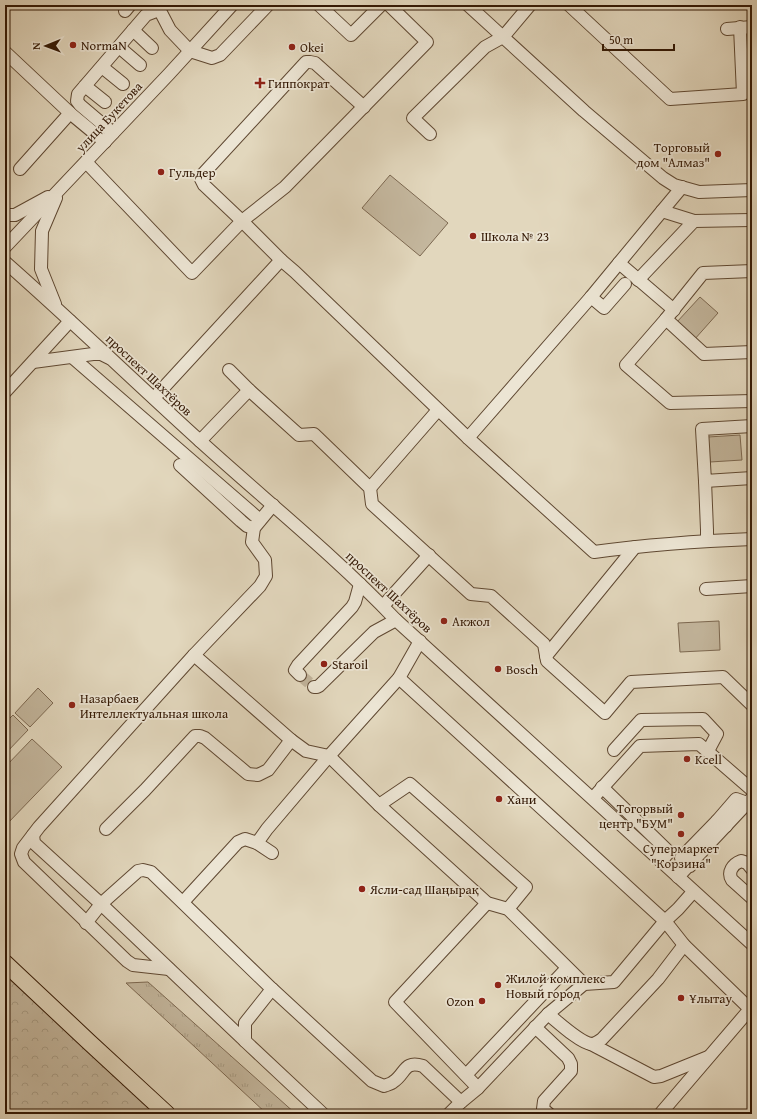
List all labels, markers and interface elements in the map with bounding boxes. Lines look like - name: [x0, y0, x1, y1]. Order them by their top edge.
- north arrow: [26, 26, 66, 66]
- scale bar: [603, 26, 674, 52]
- text: 50 m: [609, 31, 633, 48]
- place label: NormaN: [81, 36, 127, 55]
- place label: Okei: [300, 38, 324, 57]
- marker: NormaN: [68, 40, 78, 50]
- text: N: [28, 42, 44, 50]
- marker: Okei: [287, 42, 297, 52]
- place label: Гиппократ: [268, 74, 330, 93]
- street label: улица Букетова: [71, 77, 147, 157]
- marker: Гиппократ: [255, 78, 265, 88]
- place label: Торговый дом "Алмаз": [637, 138, 710, 172]
- marker: Торговый дом "Алмаз": [713, 149, 723, 159]
- place label: Гульдер: [169, 163, 215, 182]
- marker: Гульдер: [156, 167, 166, 177]
- place label: Школа № 23: [481, 227, 549, 246]
- marker: Школа № 23: [468, 231, 478, 241]
- street label: проспект Шахтёров: [102, 330, 196, 420]
- street label: проспект Шахтёров: [342, 547, 436, 637]
- place label: Акжол: [452, 612, 490, 631]
- marker: Акжол: [439, 616, 449, 626]
- place label: Staroil: [332, 655, 369, 674]
- marker: Staroil: [319, 659, 329, 669]
- place label: Bosch: [506, 660, 539, 679]
- marker: Bosch: [493, 664, 503, 674]
- place label: Назарбаев Интеллектуальная школа: [80, 689, 229, 723]
- marker: Назарбаев Интеллектуальная школа: [67, 700, 77, 710]
- place label: Kcell: [695, 750, 722, 769]
- marker: Kcell: [682, 754, 692, 764]
- place label: Хани: [507, 790, 537, 809]
- marker: Хани: [494, 794, 504, 804]
- place label: Тогорвый центр "БУМ": [599, 799, 673, 833]
- marker: Тогорвый центр "БУМ": [676, 810, 686, 820]
- marker: Супермаркет "Корзина": [676, 829, 686, 839]
- place label: Супермаркет "Корзина": [643, 839, 720, 873]
- place label: Ясли-сад Шаңырақ: [369, 880, 479, 899]
- marker: Ясли-сад Шаңырақ: [357, 884, 367, 894]
- place label: Жилой комплекс Новый город: [505, 969, 606, 1003]
- marker: Жилой комплекс Новый город: [493, 980, 503, 990]
- place label: Ұлытау: [689, 989, 733, 1008]
- place label: Ozon: [446, 992, 475, 1011]
- marker: Ұлытау: [676, 993, 686, 1003]
- marker: Ozon: [477, 996, 487, 1006]

